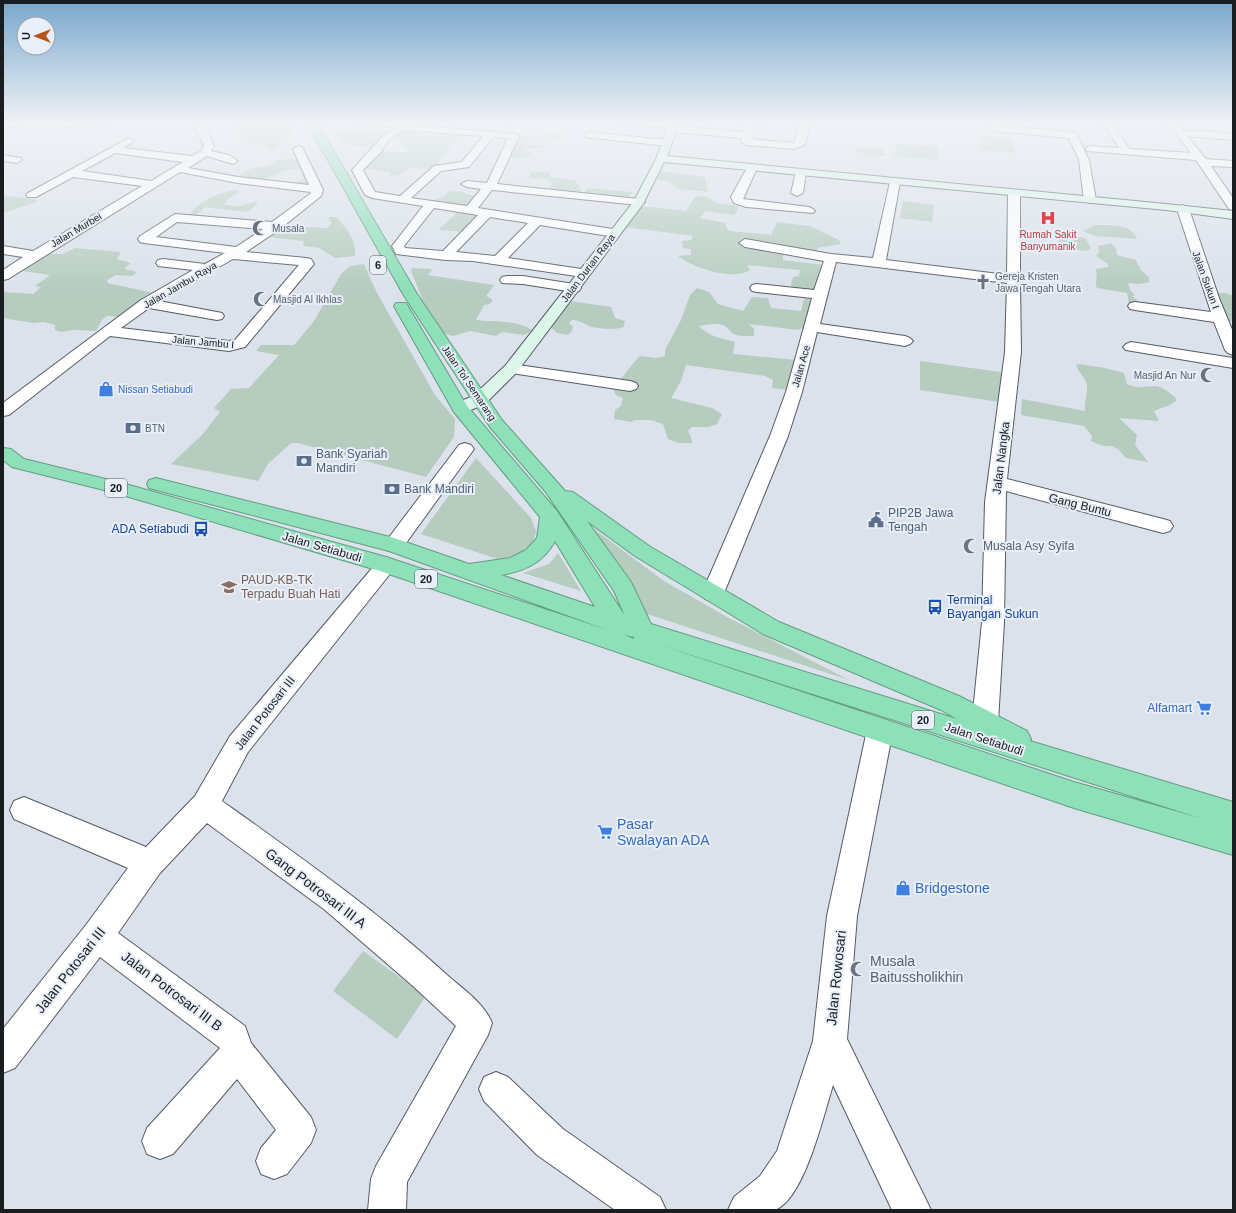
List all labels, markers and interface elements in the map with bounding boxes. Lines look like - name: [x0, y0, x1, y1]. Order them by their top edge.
- north arrow: [16, 16, 56, 56]
- text: U: [20, 32, 32, 40]
- hospital icon: Rumah Sakit Banyumanik: [1039, 209, 1057, 227]
- street label: Jalan Murbei: [49, 211, 103, 249]
- mosque icon: Musala: [251, 219, 269, 237]
- place label: Musala: [272, 223, 305, 234]
- place label: Rumah Sakit Banyumanik: [1019, 229, 1077, 252]
- street label: Jalan Durian Raya: [559, 231, 617, 304]
- street label: Jalan Sukun I: [1190, 250, 1222, 310]
- road number: 6: [370, 256, 386, 274]
- street label: Jalan Jambu Raya: [141, 259, 219, 310]
- place label: Gereja Kristen Jawa Tengah Utara: [995, 271, 1081, 294]
- church icon: Gereja Kristen Jawa Tengah Utara: [974, 273, 992, 291]
- mosque icon: Masjid Al Ikhlas: [252, 290, 270, 308]
- place label: Masjid Al Ikhlas: [273, 294, 342, 305]
- street label: Jalan Jambu I: [172, 334, 234, 350]
- street label: Jalan Tol Semarang: [440, 343, 498, 423]
- street label: Jalan Ace: [790, 343, 812, 388]
- mosque icon: Masjid An Nur: [1199, 366, 1217, 384]
- place label: Masjid An Nur: [1134, 370, 1197, 381]
- shop icon: Nissan Setiabudi: [97, 380, 115, 398]
- place label: Nissan Setiabudi: [118, 384, 193, 395]
- bank icon: BTN: [124, 419, 142, 437]
- street label: Jalan Nangka: [990, 420, 1012, 495]
- place label: BTN: [145, 423, 165, 434]
- place label: Bank Syariah Mandiri: [316, 447, 387, 475]
- bank icon: Bank Syariah Mandiri: [295, 452, 313, 470]
- road number: 20: [105, 479, 127, 497]
- bank icon: Bank Mandiri: [383, 480, 401, 498]
- place label: Bank Mandiri: [404, 482, 474, 496]
- street label: Gang Buntu: [1047, 490, 1113, 520]
- place label: PIP2B Jawa Tengah: [888, 506, 954, 534]
- public building icon: PIP2B Jawa Tengah: [867, 511, 885, 529]
- bus stop icon: ADA Setiabudi: [192, 520, 210, 538]
- place label: ADA Setiabudi: [112, 522, 189, 536]
- street label: Jalan Setiabudi: [281, 529, 363, 565]
- mosque icon: Musala Asy Syifa: [962, 537, 980, 555]
- place label: Musala Asy Syifa: [983, 539, 1075, 553]
- road number: 20: [415, 570, 437, 588]
- place label: PAUD-KB-TK Terpadu Buah Hati: [241, 573, 340, 601]
- school or university icon: PAUD-KB-TK Terpadu Buah Hati: [220, 578, 238, 596]
- place label: Terminal Bayangan Sukun: [947, 593, 1038, 621]
- bus stop icon: Terminal Bayangan Sukun: [926, 598, 944, 616]
- street label: Jalan Potosari III: [232, 673, 298, 753]
- supermarket icon: Alfamart: [1195, 699, 1213, 717]
- place label: Alfamart: [1147, 701, 1193, 715]
- road number: 20: [912, 711, 934, 729]
- street label: Jalan Setiabudi: [943, 720, 1025, 758]
- place label: Pasar Swalayan ADA: [617, 816, 710, 848]
- supermarket icon: Pasar Swalayan ADA: [596, 823, 614, 841]
- street label: Gang Potrosari III A: [262, 845, 370, 932]
- shop icon: Bridgestone: [894, 879, 912, 897]
- place label: Bridgestone: [915, 880, 990, 896]
- street label: Jalan Potosari III: [32, 924, 108, 1016]
- street label: Jalan Rowosari: [823, 930, 849, 1026]
- street label: Jalan Potrosari III B: [118, 948, 226, 1034]
- place label: Musala Baitussholikhin: [870, 953, 963, 985]
- mosque icon: Musala Baitussholikhin: [849, 960, 867, 978]

